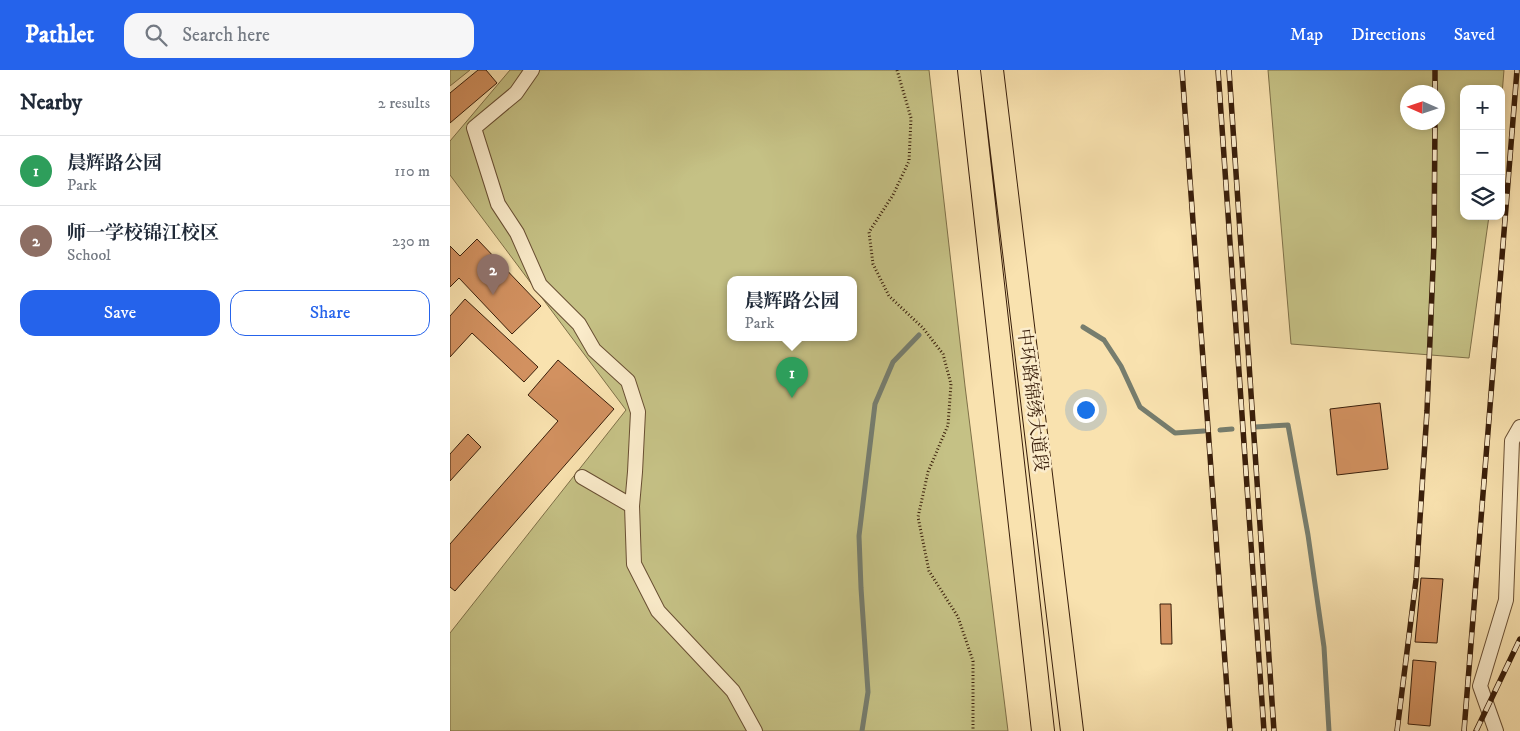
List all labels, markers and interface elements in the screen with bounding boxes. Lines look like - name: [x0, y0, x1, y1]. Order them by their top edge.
- search box: [124, 13, 474, 58]
- text: Pathlet: [25, 20, 94, 50]
- icon: search: [142, 21, 170, 49]
- text: Search here: [182, 24, 270, 47]
- text: Map: [1290, 24, 1323, 46]
- text: Directions: [1351, 24, 1426, 46]
- text: Saved: [1454, 24, 1495, 46]
- north arrow: [1400, 85, 1445, 130]
- map controls: [1460, 85, 1505, 220]
- button: +: [1460, 85, 1505, 130]
- text: Nearby: [20, 90, 82, 116]
- text: 2 results: [378, 93, 430, 113]
- button: −: [1460, 130, 1505, 175]
- text: 晨辉路公园: [67, 152, 162, 175]
- text: 1: [33, 161, 39, 181]
- text: 110 m: [394, 161, 430, 181]
- text: Park: [67, 175, 97, 195]
- button: layers: [1460, 175, 1505, 220]
- text: 师一学校锦江校区: [67, 222, 219, 245]
- text: 2: [32, 231, 40, 251]
- text: 230 m: [392, 231, 430, 251]
- text: School: [67, 245, 111, 265]
- pin: 2: [477, 254, 509, 295]
- popup: [727, 276, 857, 341]
- button: Save: [20, 290, 220, 336]
- button: Share: [230, 290, 430, 336]
- text: 晨辉路公园: [744, 290, 840, 313]
- text: Park: [744, 313, 774, 333]
- street label: 中环路锦绣大道段: [1012, 327, 1052, 473]
- pin: 1: [776, 357, 808, 398]
- your location: [1073, 397, 1099, 423]

